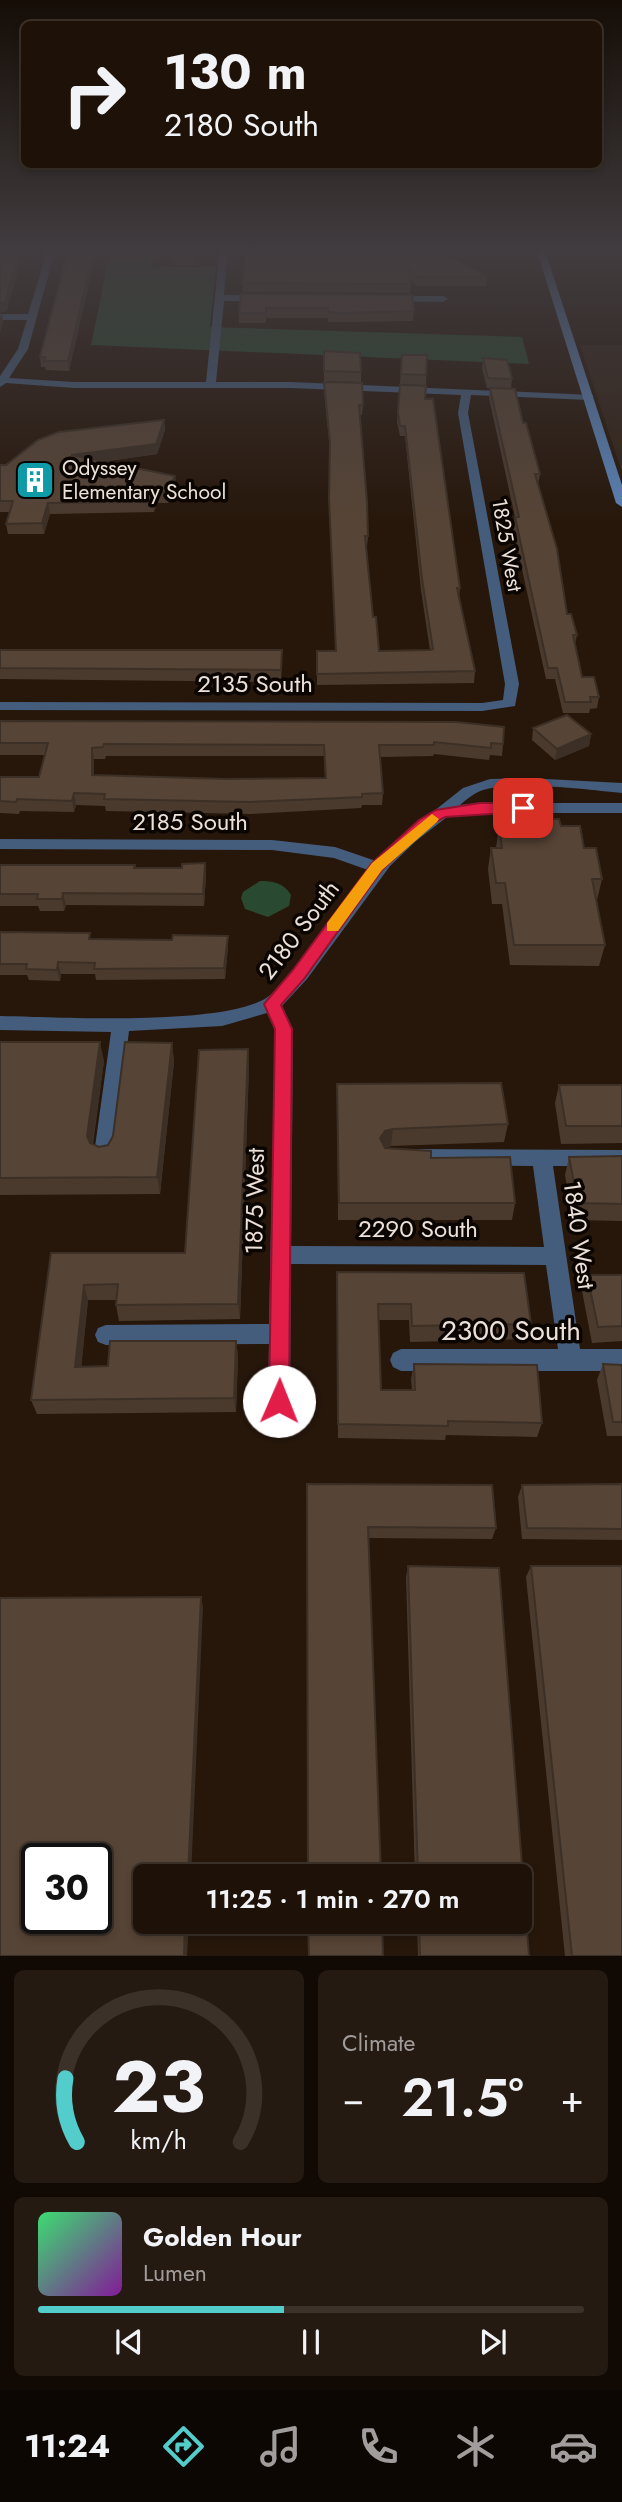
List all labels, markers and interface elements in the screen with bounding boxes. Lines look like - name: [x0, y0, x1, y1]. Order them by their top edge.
- text: 130 m: [164, 37, 307, 107]
- icon: right: [49, 49, 140, 140]
- text: 2180 South: [164, 102, 319, 148]
- place label: Odyssey Elementary School: [62, 453, 226, 507]
- building icon: Odyssey Elementary School: [14, 459, 56, 501]
- street label: 1825 West: [484, 496, 530, 594]
- street label: 2135 South: [197, 666, 313, 701]
- pin: [493, 778, 553, 838]
- icon: arrive: [504, 789, 542, 827]
- street label: 2185 South: [132, 804, 248, 839]
- street label: 2180 South: [250, 873, 348, 987]
- street label: 1875 West: [236, 1147, 273, 1255]
- street label: 1840 West: [555, 1178, 604, 1292]
- street label: 2290 South: [358, 1211, 478, 1246]
- street label: 2300 South: [441, 1310, 581, 1351]
- position arrow: [242, 1364, 316, 1438]
- speed limit sign: 30: [21, 1843, 112, 1934]
- text: 11:25 · 1 min · 270 m: [206, 1880, 459, 1918]
- text: Climate: [342, 2026, 415, 2060]
- text: 23: [113, 2035, 205, 2140]
- text: 21.5°: [402, 2060, 524, 2136]
- text: −: [342, 2071, 364, 2126]
- text: +: [561, 2071, 584, 2126]
- text: km/h: [131, 2122, 187, 2158]
- text: Golden Hour: [143, 2218, 302, 2256]
- text: Lumen: [143, 2256, 207, 2290]
- icon: previous: [110, 2323, 148, 2361]
- icon: pause: [292, 2323, 330, 2361]
- icon: next: [474, 2323, 512, 2361]
- icon: directions: [159, 2422, 208, 2471]
- icon: music: [256, 2422, 305, 2471]
- icon: phone: [354, 2422, 403, 2471]
- icon: climate: [451, 2422, 500, 2471]
- icon: car: [549, 2422, 598, 2471]
- text: 11:24: [24, 2423, 110, 2469]

